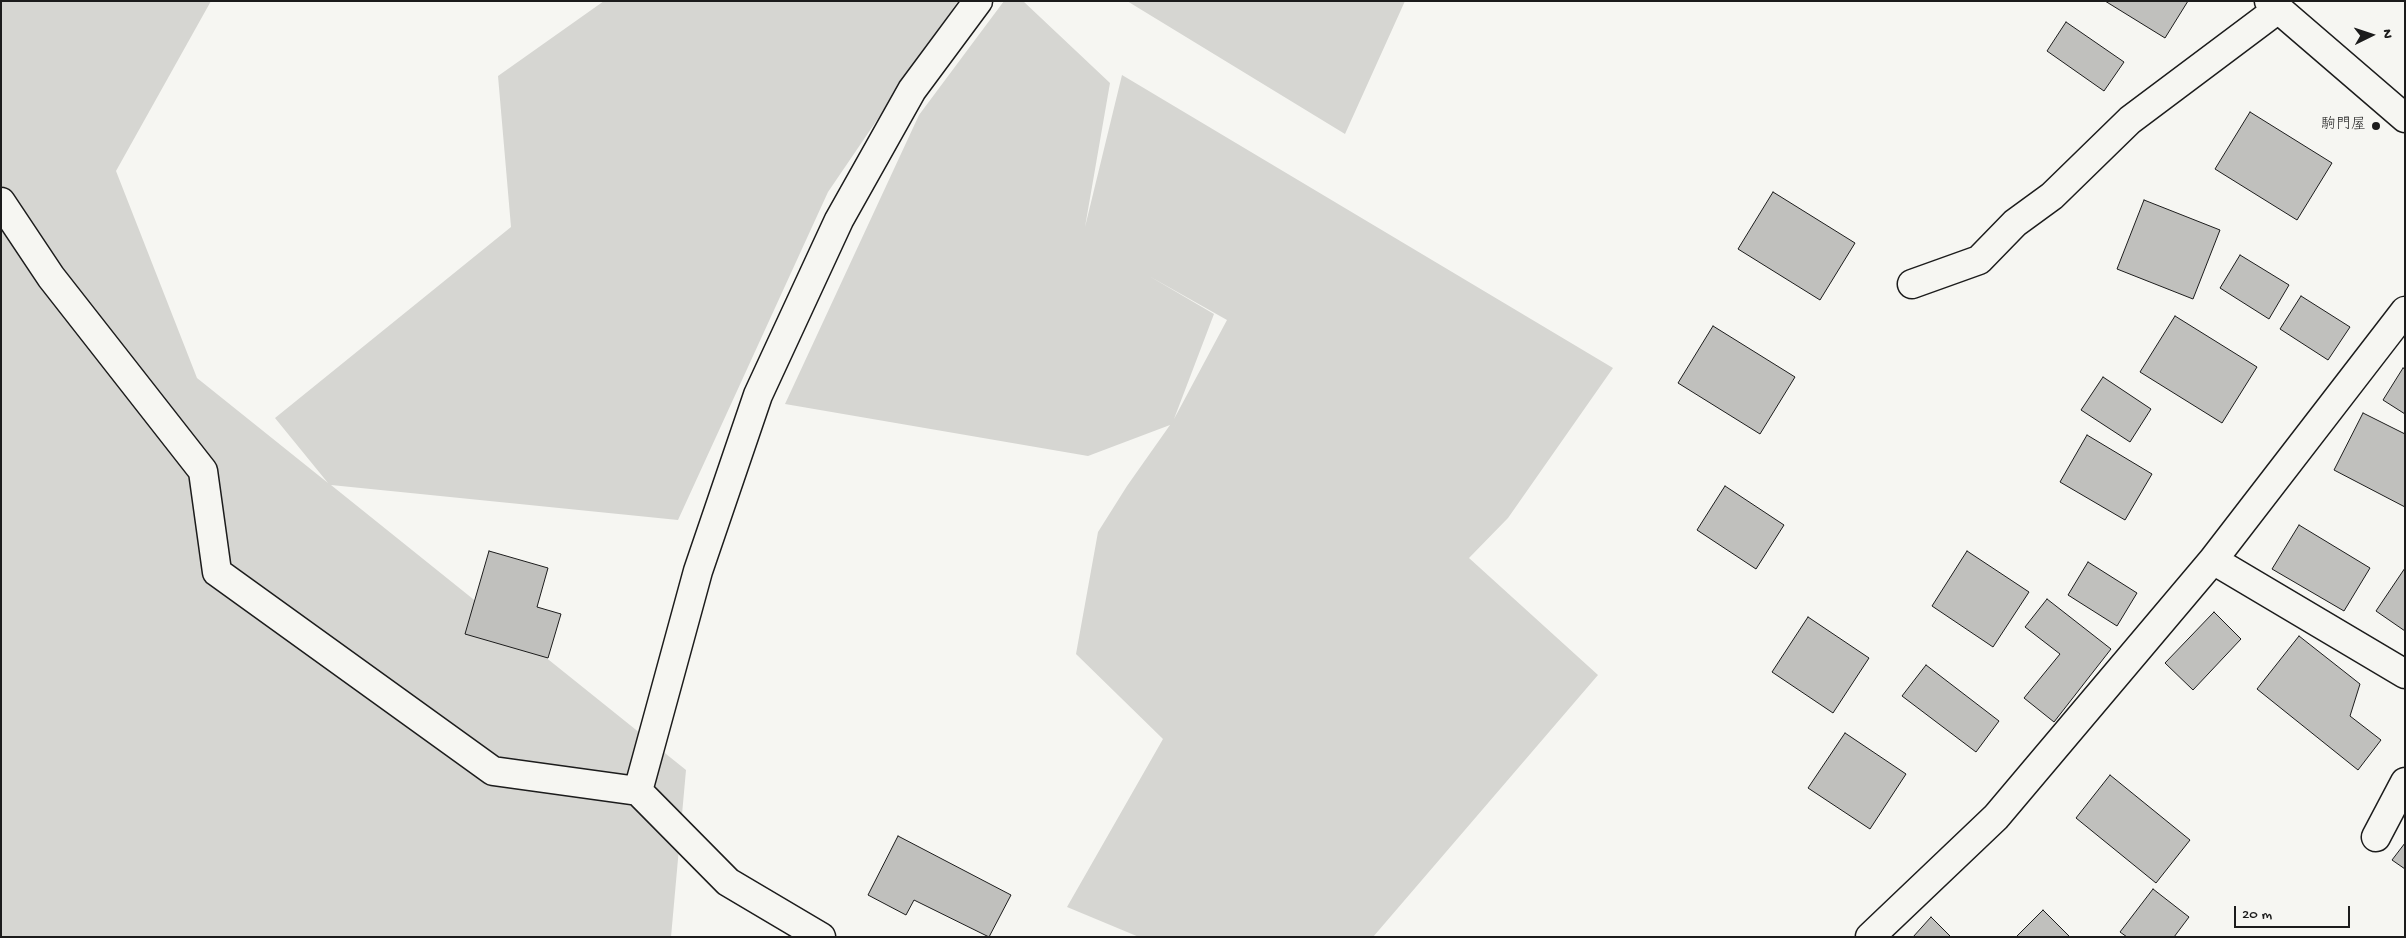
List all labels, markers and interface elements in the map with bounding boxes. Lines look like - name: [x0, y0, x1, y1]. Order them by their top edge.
- north arrow: [2346, 10, 2396, 60]
- text: N: [2378, 29, 2395, 39]
- place label: 駒門屋: [2321, 117, 2366, 135]
- marker: 駒門屋: [2370, 120, 2382, 132]
- scale bar: [2236, 896, 2352, 928]
- text: 20 m: [2242, 906, 2272, 924]

